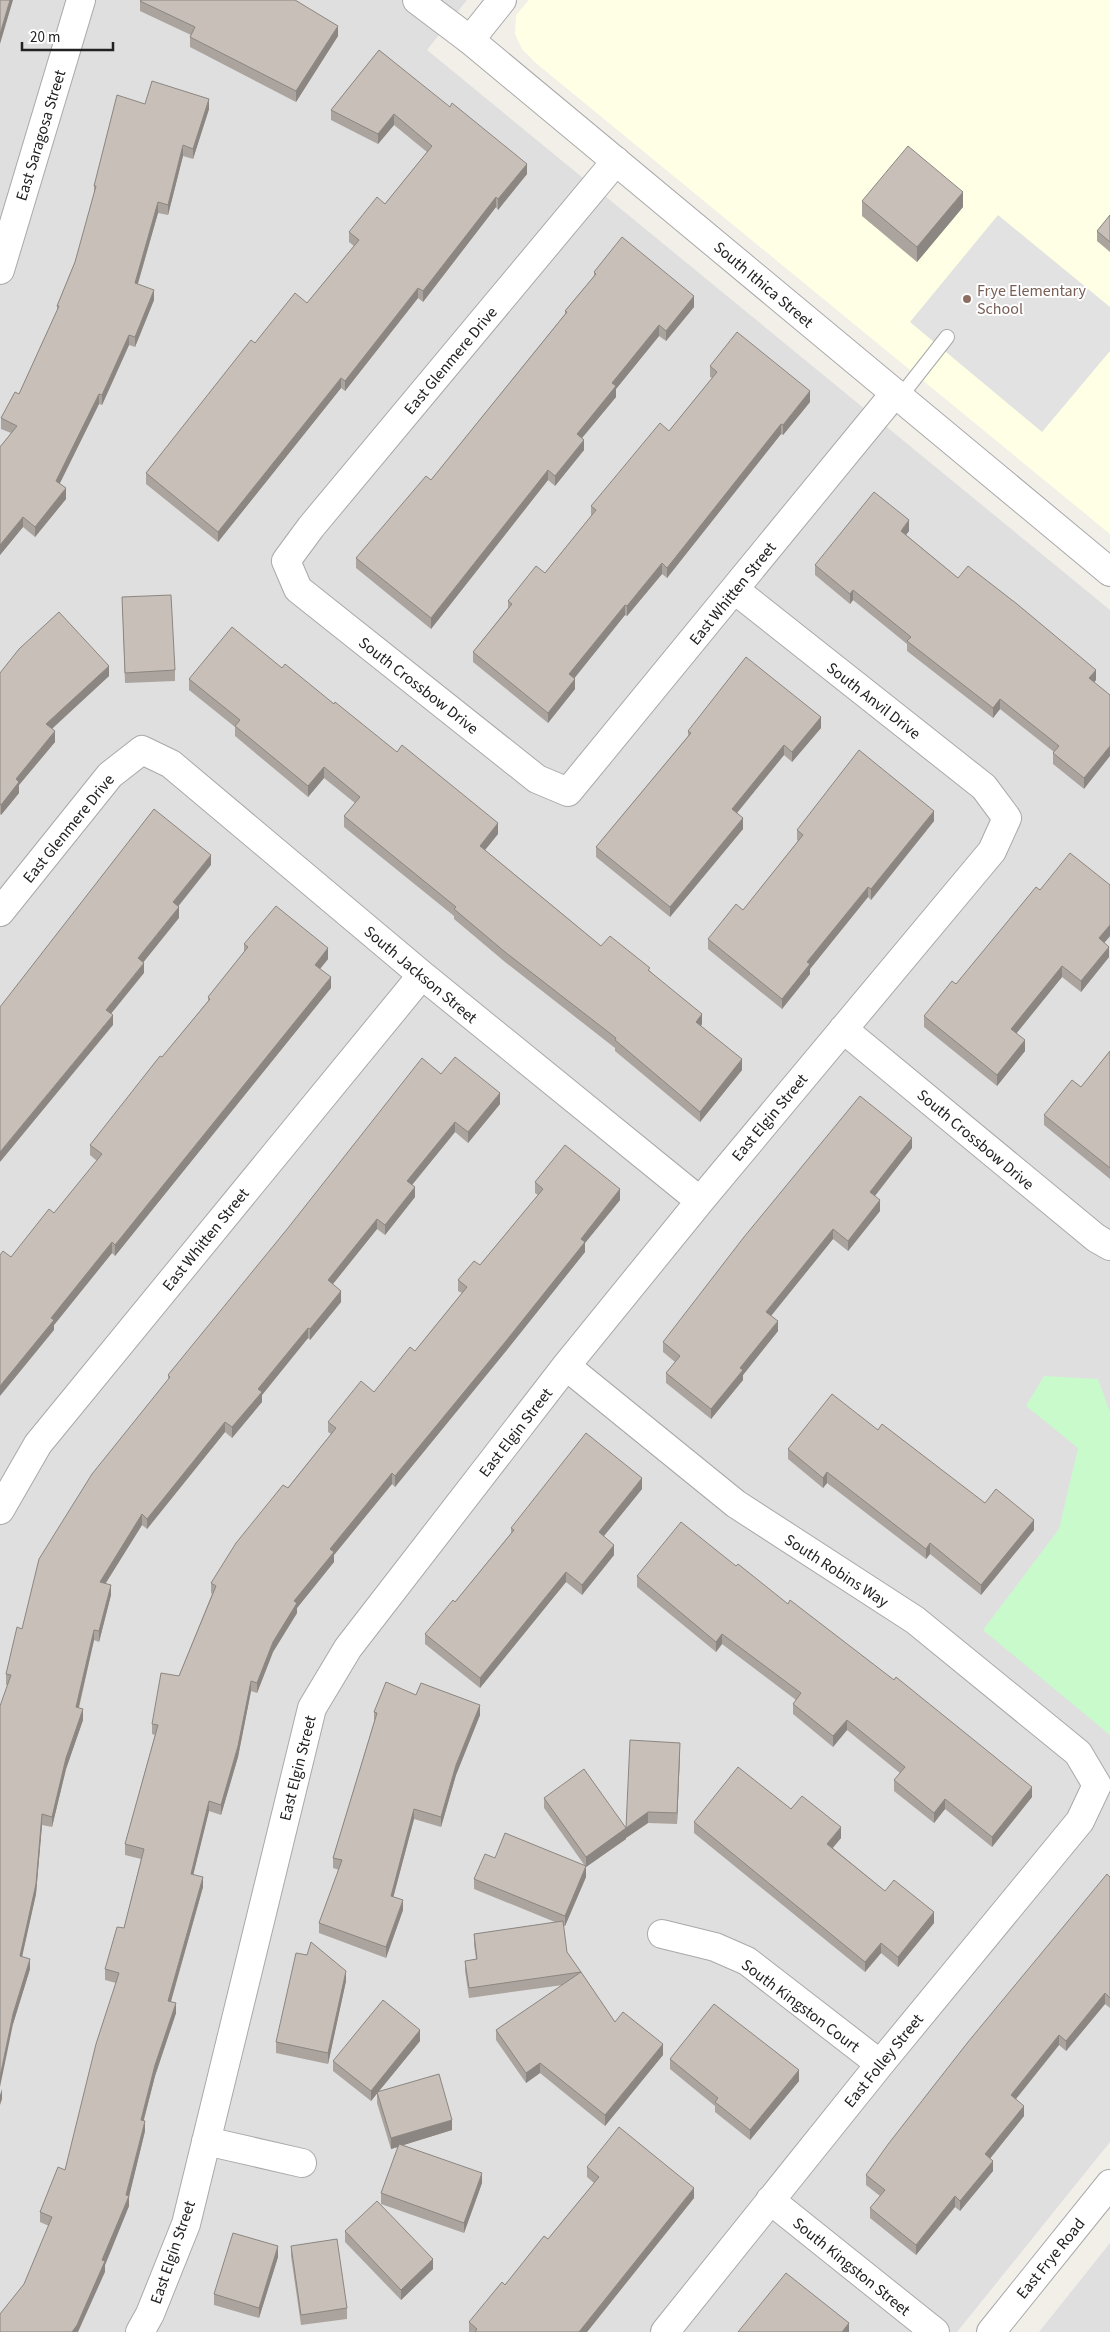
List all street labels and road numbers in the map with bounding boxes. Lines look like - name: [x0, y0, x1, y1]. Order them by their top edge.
- street label: East Saragosa Street: [11, 67, 72, 203]
- street label: South Ithica Street: [709, 236, 818, 333]
- street label: East Glenmere Drive: [399, 302, 502, 419]
- street label: East Whitten Street: [684, 537, 782, 650]
- street label: South Crossbow Drive: [354, 632, 483, 740]
- street label: South Anvil Drive: [822, 657, 925, 745]
- street label: East Glenmere Drive: [18, 769, 120, 888]
- street label: South Jackson Street: [359, 921, 482, 1029]
- street label: East Elgin Street: [727, 1069, 813, 1166]
- street label: South Crossbow Drive: [912, 1084, 1039, 1195]
- street label: East Whitten Street: [157, 1183, 255, 1296]
- street label: East Elgin Street: [474, 1383, 558, 1482]
- street label: South Robins Way: [780, 1529, 893, 1613]
- street label: East Elgin Street: [274, 1713, 322, 1823]
- street label: South Kingston Court: [737, 1954, 865, 2058]
- street label: East Folley Street: [839, 2009, 929, 2112]
- street label: East Elgin Street: [145, 2197, 201, 2307]
- street label: South Kingston Street: [788, 2212, 915, 2321]
- street label: East Frye Road: [1011, 2214, 1090, 2304]

